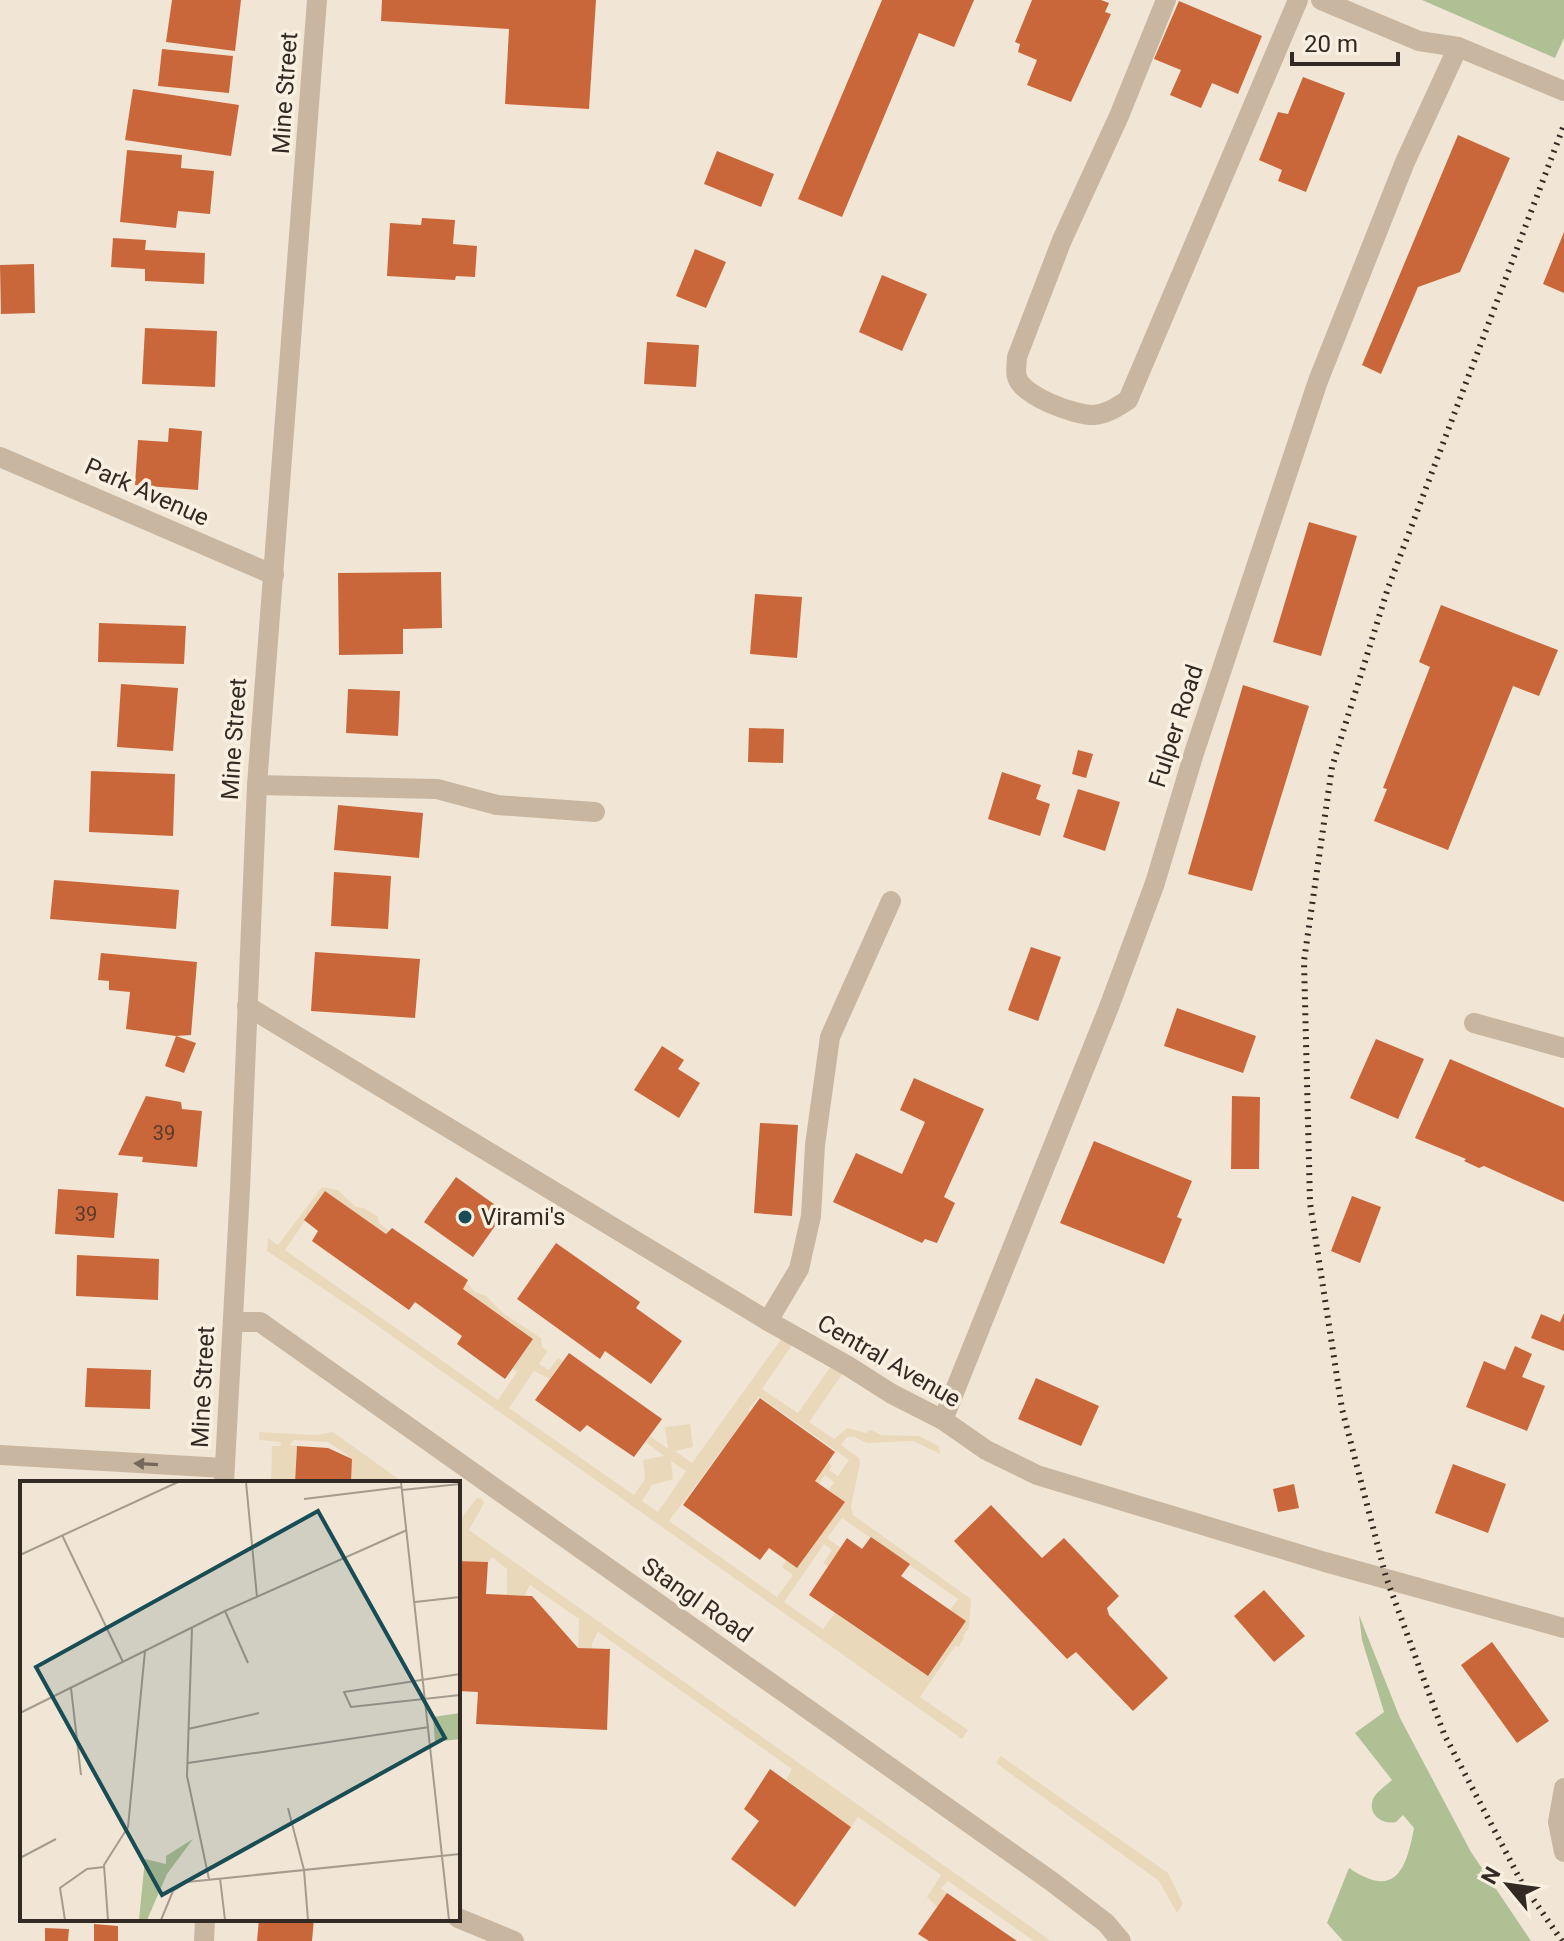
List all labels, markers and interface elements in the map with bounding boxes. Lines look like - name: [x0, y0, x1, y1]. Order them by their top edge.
- scale bar: [1292, 16, 1398, 66]
- text: 20 m: [1304, 30, 1358, 58]
- street label: Mine Street: [267, 31, 303, 155]
- street label: Park Avenue: [81, 452, 213, 532]
- street label: Fulper Road: [1143, 661, 1209, 791]
- street label: Mine Street: [216, 677, 252, 801]
- house number: 39: [153, 1121, 175, 1145]
- house number: 39: [75, 1202, 97, 1226]
- place label: Virami's: [481, 1203, 565, 1231]
- marker: Virami's: [456, 1208, 474, 1226]
- street label: Central Avenue: [813, 1309, 965, 1413]
- street label: Mine Street: [186, 1325, 220, 1449]
- one-way arrow: [133, 1457, 158, 1470]
- inset map: [20, 1481, 460, 1921]
- street label: Stangl Road: [636, 1552, 758, 1648]
- north arrow: [1468, 1845, 1548, 1925]
- text: N: [1476, 1863, 1506, 1888]

